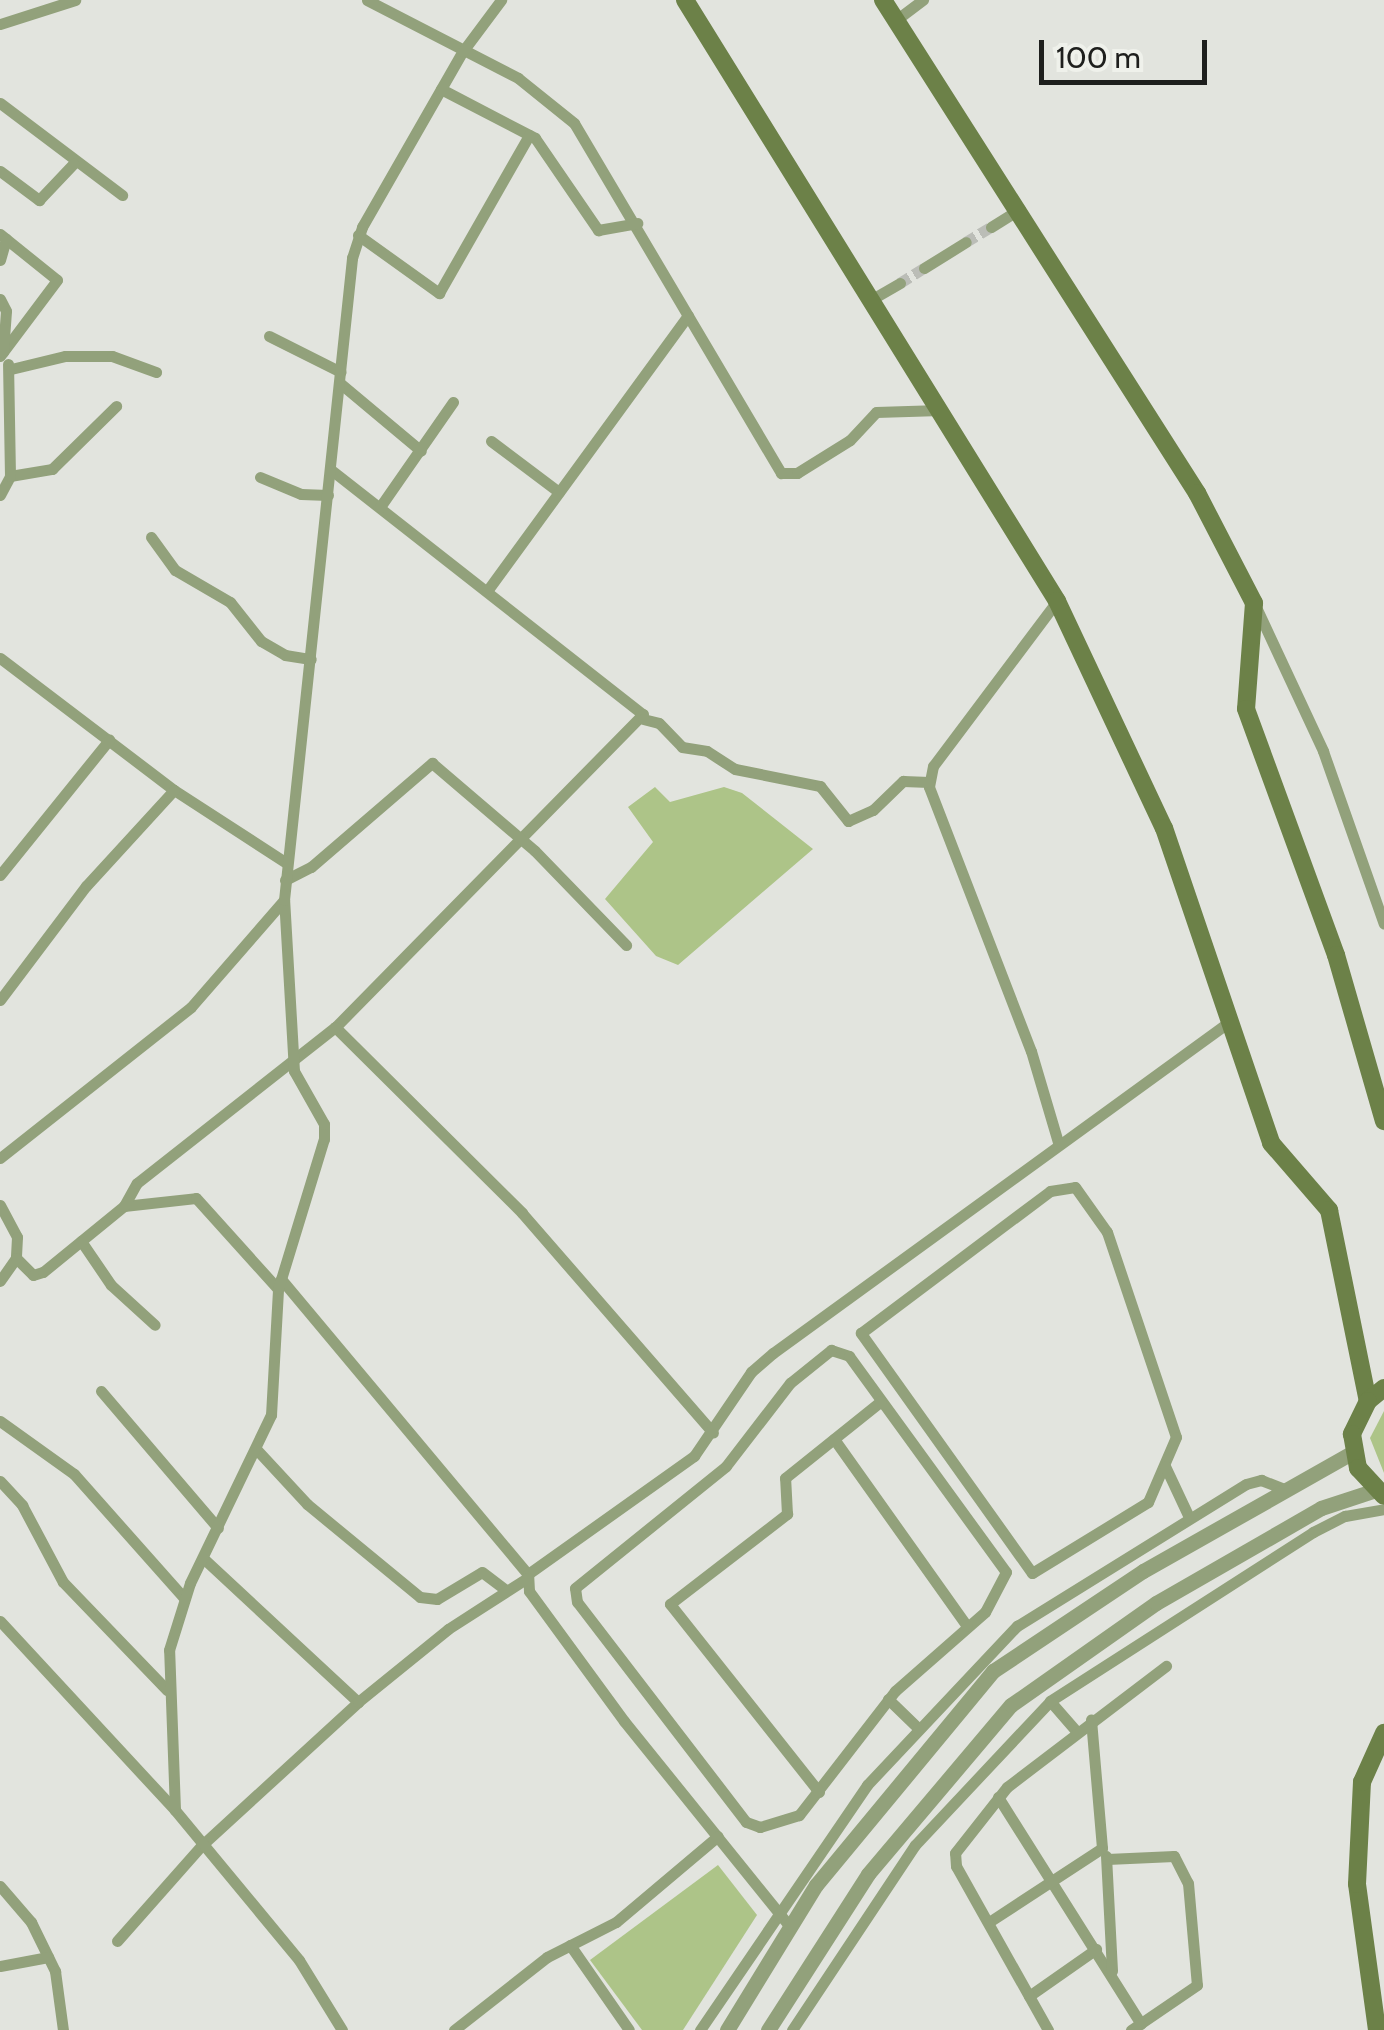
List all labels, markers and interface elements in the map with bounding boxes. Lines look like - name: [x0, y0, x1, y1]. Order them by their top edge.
- scale bar: [1044, 20, 1212, 82]
- text: 100 m: [1056, 39, 1141, 76]

